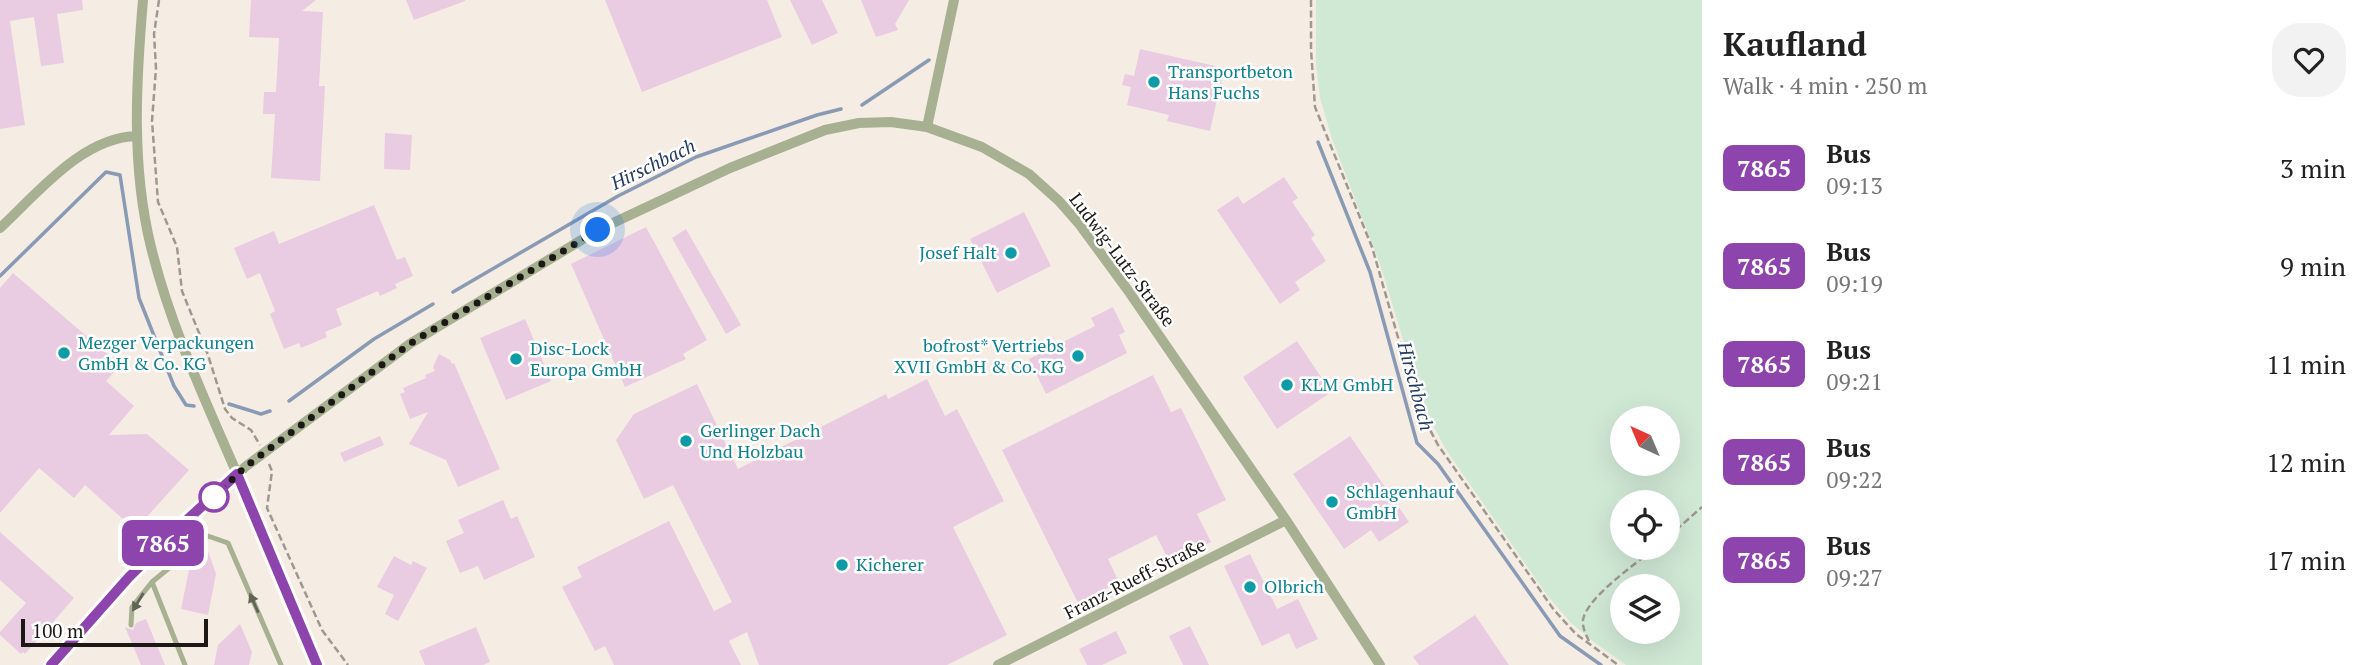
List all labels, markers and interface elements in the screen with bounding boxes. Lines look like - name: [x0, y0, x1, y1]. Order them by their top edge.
- text: Kaufland: [1723, 22, 1867, 65]
- button: heart: [2272, 23, 2346, 97]
- place label: Transportbeton Hans Fuchs: [1168, 59, 1293, 104]
- text: Walk · 4 min · 250 m: [1723, 70, 1927, 101]
- marker: Transportbeton Hans Fuchs: [1146, 74, 1162, 90]
- water label: Hirschbach: [605, 132, 699, 195]
- text: Bus: [1826, 136, 1871, 170]
- text: 3 min: [2280, 151, 2346, 185]
- text: 7865: [1737, 152, 1791, 184]
- text: 09:13: [1826, 170, 1883, 201]
- street label: Ludwig-Lutz-Straße: [1065, 188, 1181, 331]
- your location: [580, 212, 615, 247]
- text: Bus: [1826, 234, 1871, 268]
- place label: Josef Halt: [919, 240, 997, 264]
- marker: Josef Halt: [1003, 245, 1019, 261]
- text: 9 min: [2280, 249, 2346, 283]
- text: 7865: [1737, 250, 1791, 282]
- text: 09:19: [1826, 268, 1883, 299]
- place label: Mezger Verpackungen GmbH & Co. KG: [78, 330, 254, 375]
- text: Bus: [1826, 332, 1871, 366]
- place label: bofrost* Vertriebs XVII GmbH & Co. KG: [894, 333, 1065, 378]
- place label: Disc-Lock Europa GmbH: [530, 336, 642, 381]
- water label: Hirschbach: [1392, 338, 1440, 433]
- marker: Mezger Verpackungen GmbH & Co. KG: [56, 345, 72, 361]
- text: 11 min: [2266, 347, 2346, 381]
- marker: bofrost* Vertriebs XVII GmbH & Co. KG: [1070, 348, 1086, 364]
- text: 7865: [1737, 348, 1791, 380]
- marker: Disc-Lock Europa GmbH: [508, 351, 524, 367]
- text: 09:21: [1826, 366, 1883, 397]
- place label: KLM GmbH: [1301, 372, 1393, 396]
- marker: KLM GmbH: [1279, 377, 1295, 393]
- north arrow: [1610, 406, 1680, 476]
- map controls: [1610, 406, 1680, 644]
- place label: Gerlinger Dach Und Holzbau: [700, 418, 821, 463]
- text: Bus: [1826, 430, 1871, 464]
- marker: Gerlinger Dach Und Holzbau: [678, 433, 694, 449]
- text: 12 min: [2266, 445, 2346, 479]
- text: 7865: [1737, 446, 1791, 478]
- text: 09:22: [1826, 464, 1883, 495]
- place label: Schlagenhauf GmbH: [1346, 479, 1456, 524]
- unlabelled marker: [199, 482, 229, 512]
- button: locate: [1610, 490, 1680, 560]
- marker: Schlagenhauf GmbH: [1324, 494, 1340, 510]
- line badge: 7865: [114, 520, 212, 566]
- text: 7865: [136, 527, 190, 559]
- text: Bus: [1826, 528, 1871, 562]
- street label: Franz-Rueff-Straße: [1060, 532, 1209, 624]
- text: 17 min: [2266, 543, 2346, 577]
- text: 7865: [1737, 544, 1791, 576]
- place label: Kicherer: [856, 552, 924, 576]
- marker: Kicherer: [834, 557, 850, 573]
- text: 09:27: [1826, 562, 1883, 593]
- place label: Olbrich: [1264, 574, 1324, 598]
- button: layers: [1610, 574, 1680, 644]
- marker: Olbrich: [1242, 579, 1258, 595]
- one-way arrow: [132, 592, 145, 612]
- one-way arrow: [248, 592, 259, 613]
- scale bar: [21, 616, 208, 648]
- text: 100 m: [32, 618, 83, 643]

